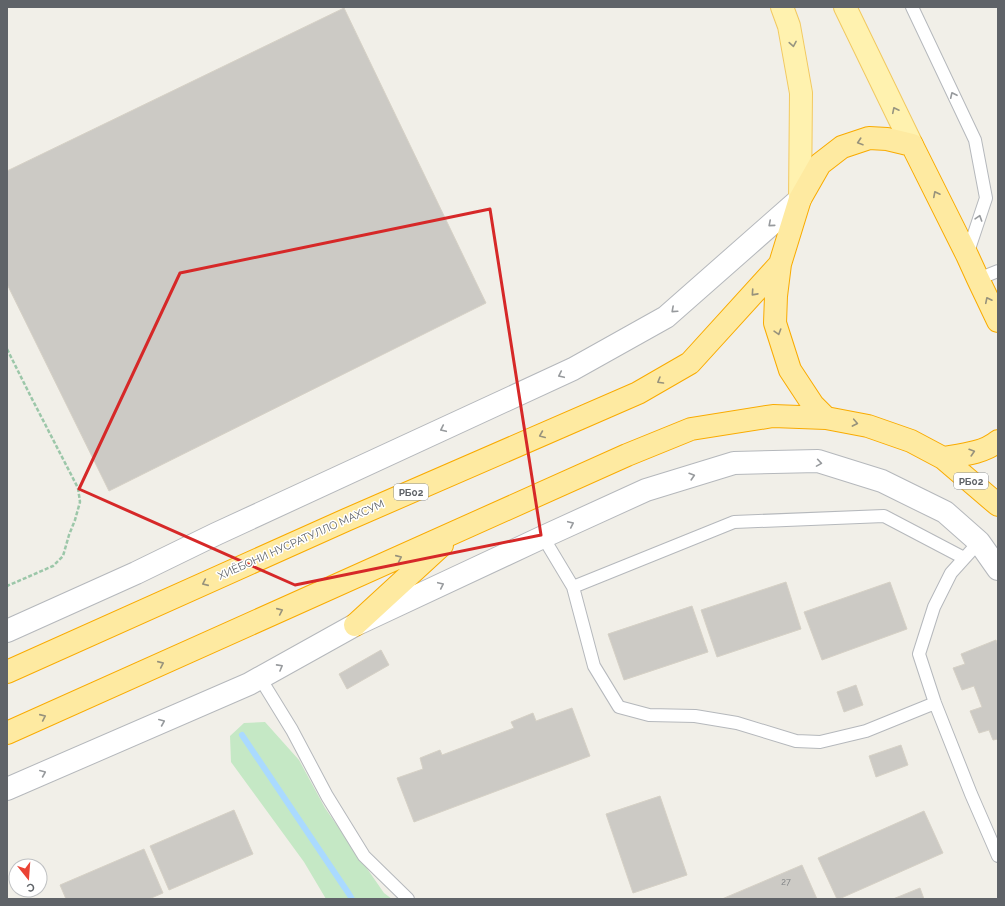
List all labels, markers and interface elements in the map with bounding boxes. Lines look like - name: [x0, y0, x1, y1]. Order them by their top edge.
- one-way arrow: [788, 41, 796, 47]
- one-way arrow: [950, 91, 958, 99]
- one-way arrow: [892, 107, 900, 114]
- one-way arrow: [856, 137, 863, 145]
- one-way arrow: [933, 191, 941, 198]
- one-way arrow: [974, 214, 983, 221]
- one-way arrow: [768, 220, 776, 227]
- one-way arrow: [751, 288, 759, 296]
- one-way arrow: [985, 297, 993, 304]
- one-way arrow: [671, 306, 678, 313]
- one-way arrow: [773, 328, 782, 335]
- one-way arrow: [558, 370, 565, 378]
- one-way arrow: [657, 376, 664, 383]
- one-way arrow: [852, 419, 858, 427]
- one-way arrow: [440, 424, 447, 432]
- one-way arrow: [539, 430, 546, 438]
- one-way arrow: [968, 449, 975, 457]
- one-way arrow: [816, 458, 823, 466]
- one-way arrow: [688, 472, 695, 481]
- road number: РБ02: [954, 473, 988, 489]
- road number: РБ02: [394, 484, 428, 500]
- street label: ХИЁБОНИ НУСРАТУЛЛО МАХСУМ: [216, 497, 386, 583]
- one-way arrow: [567, 521, 574, 529]
- one-way arrow: [394, 555, 402, 563]
- one-way arrow: [202, 578, 210, 586]
- one-way arrow: [436, 582, 444, 590]
- one-way arrow: [276, 608, 283, 616]
- one-way arrow: [157, 661, 165, 669]
- one-way arrow: [276, 664, 283, 672]
- one-way arrow: [38, 714, 46, 722]
- one-way arrow: [159, 718, 166, 726]
- one-way arrow: [39, 770, 46, 778]
- north arrow: [8, 858, 48, 898]
- house number: 27: [781, 877, 791, 887]
- text: С: [25, 880, 36, 895]

